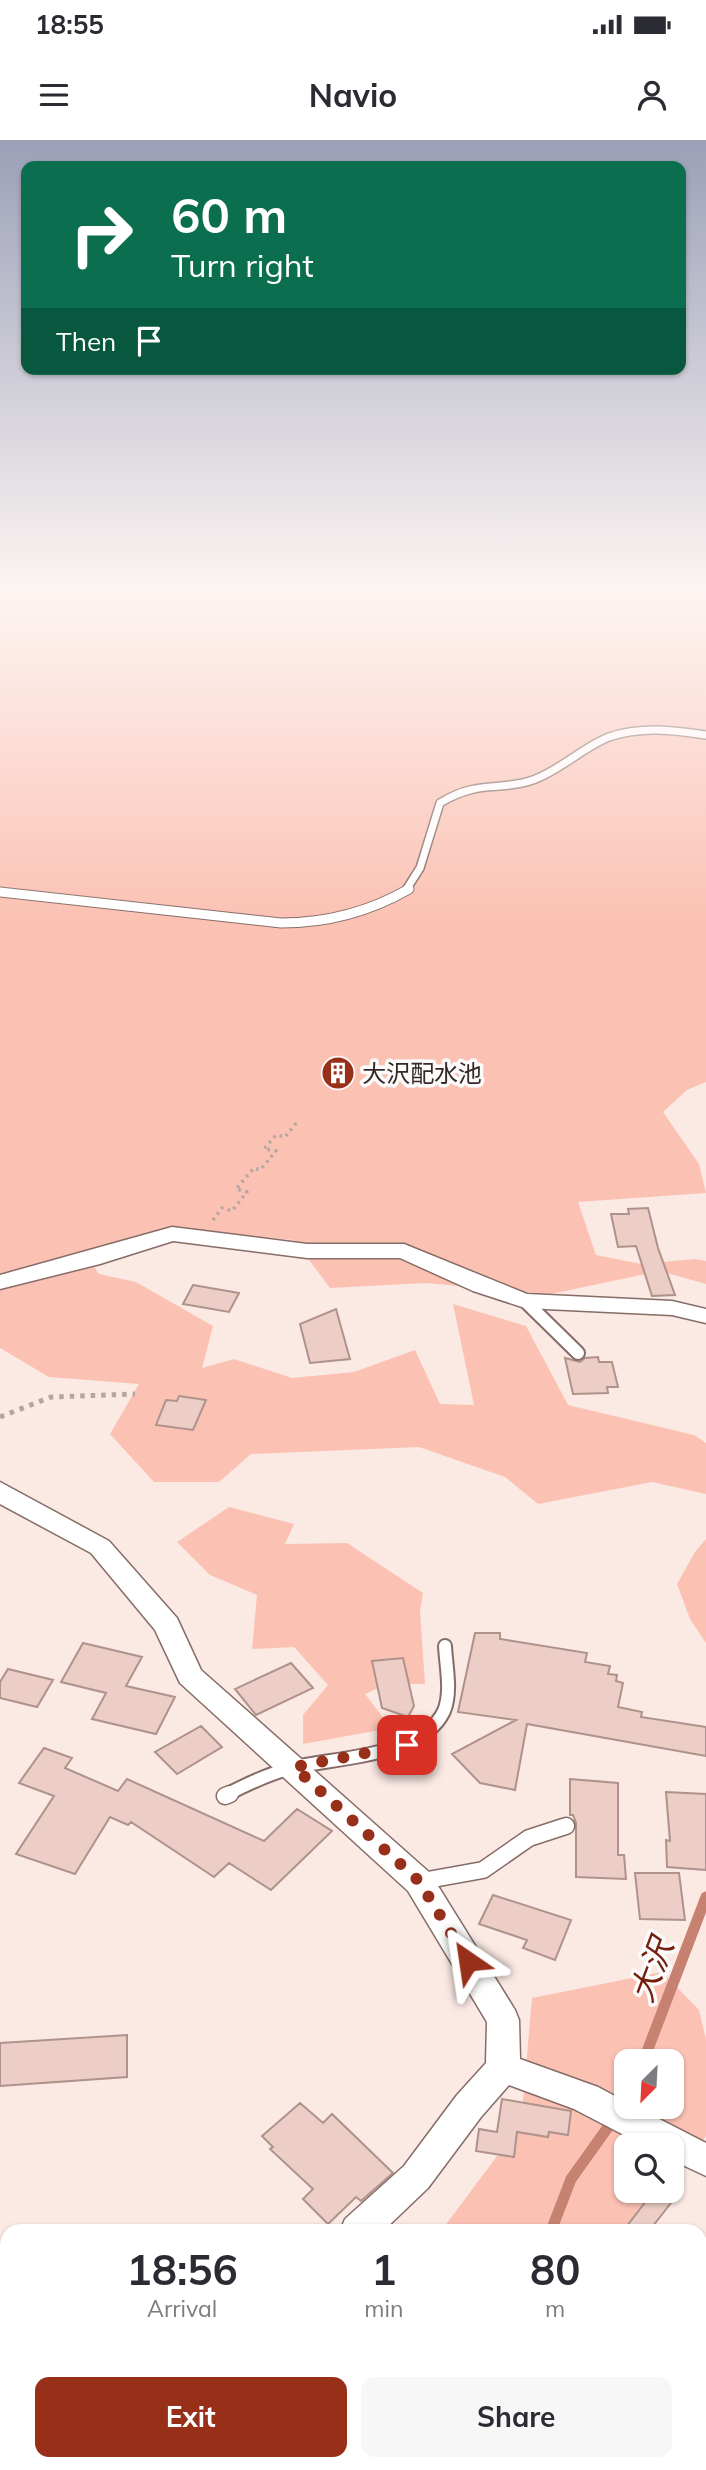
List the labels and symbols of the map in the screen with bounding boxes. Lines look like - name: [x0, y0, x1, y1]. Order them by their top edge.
- building icon: 大沢配水池: [319, 1054, 357, 1092]
- place label: 大沢配水池: [362, 1058, 482, 1088]
- pin: [377, 1715, 437, 1775]
- position arrow: [431, 1924, 505, 1998]
- water label: 大沢: [621, 1929, 683, 2007]
- north arrow: [614, 2049, 684, 2119]

